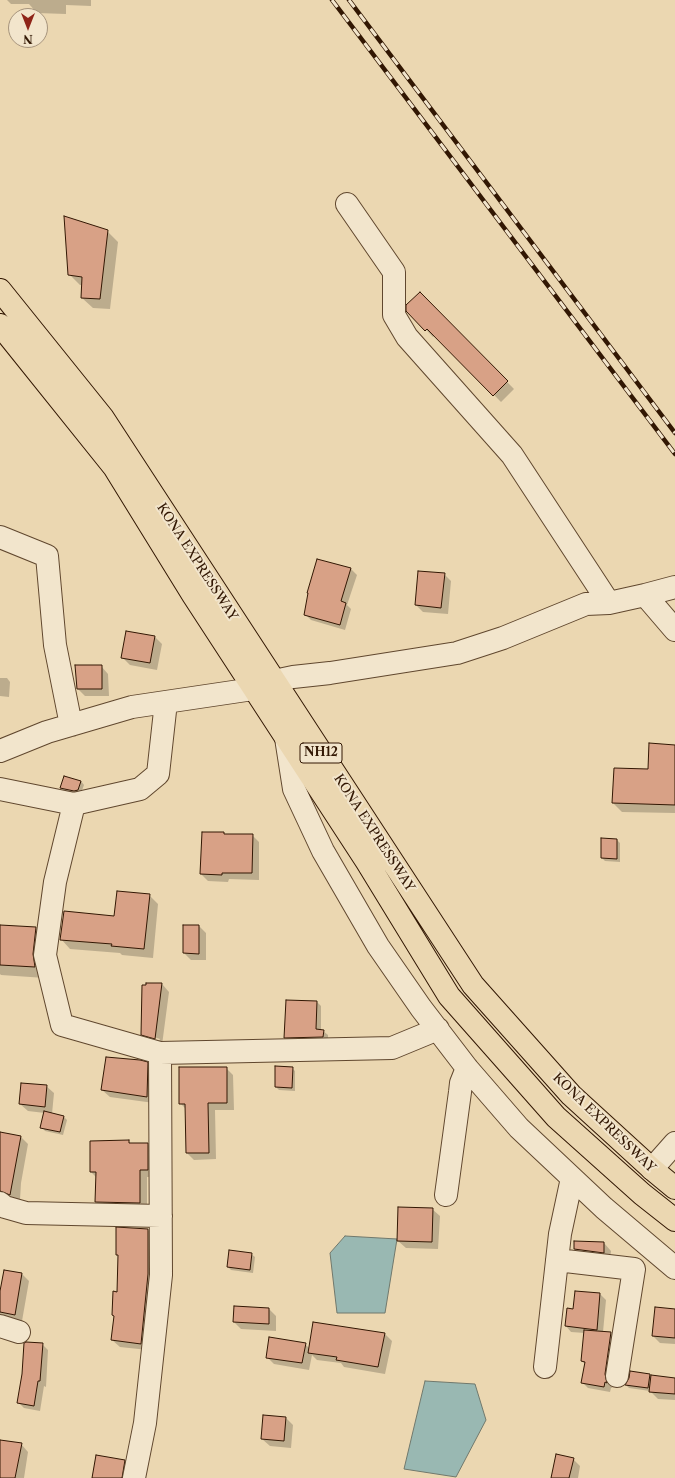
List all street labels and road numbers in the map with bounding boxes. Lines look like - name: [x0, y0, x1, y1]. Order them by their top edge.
- street label: KONA EXPRESSWAY: [153, 500, 241, 624]
- road number: NH12: [300, 743, 342, 763]
- street label: KONA EXPRESSWAY: [330, 771, 418, 895]
- street label: KONA EXPRESSWAY: [549, 1070, 659, 1176]

